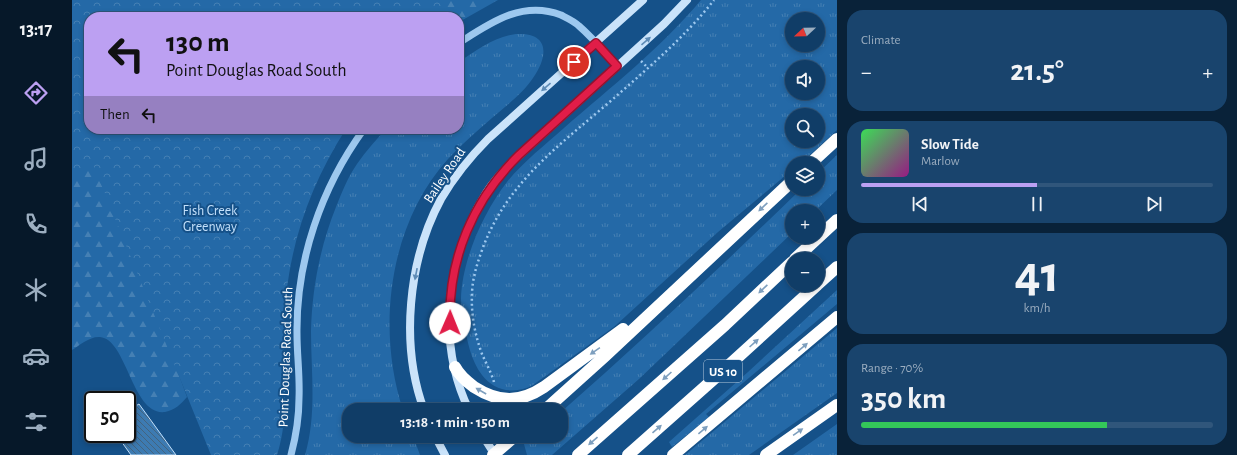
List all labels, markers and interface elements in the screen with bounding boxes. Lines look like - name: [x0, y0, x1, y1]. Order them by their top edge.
- north arrow: [785, 12, 825, 52]
- map controls: [785, 12, 825, 292]
- text: 13:17: [20, 21, 52, 39]
- icon: left: [100, 28, 152, 80]
- text: 130 m: [166, 29, 230, 57]
- text: Climate: [861, 34, 900, 47]
- one-way arrow: [641, 36, 651, 45]
- pin: [557, 45, 591, 79]
- icon: arrive: [563, 51, 585, 73]
- text: 21.5°: [1010, 56, 1064, 86]
- button: sound: [785, 60, 825, 100]
- text: −: [861, 61, 872, 83]
- text: +: [1202, 61, 1213, 83]
- text: Point Douglas Road South: [166, 62, 347, 80]
- icon: directions: [22, 79, 50, 107]
- one-way arrow: [541, 83, 551, 92]
- icon: left: [138, 104, 160, 126]
- text: Then: [100, 107, 130, 122]
- button: search: [785, 108, 825, 148]
- text: Slow Tide: [921, 137, 979, 152]
- icon: music: [22, 145, 50, 173]
- street label: Bailey Road: [421, 145, 468, 206]
- text: Marlow: [921, 155, 959, 168]
- button: layers: [785, 156, 825, 196]
- icon: previous: [909, 193, 931, 215]
- icon: pause: [1026, 193, 1048, 215]
- icon: next: [1143, 193, 1165, 215]
- one-way arrow: [758, 202, 768, 212]
- park label: Fish Creek Greenway: [182, 204, 238, 234]
- button: +: [785, 204, 825, 244]
- icon: phone: [22, 210, 50, 238]
- text: 41: [1015, 249, 1059, 301]
- button: −: [785, 252, 825, 292]
- one-way arrow: [413, 267, 419, 280]
- icon: climate: [22, 276, 50, 304]
- one-way arrow: [758, 284, 769, 293]
- street label: Point Douglas Road South: [277, 287, 295, 427]
- position arrow: [429, 302, 471, 344]
- text: km/h: [1024, 302, 1050, 315]
- one-way arrow: [749, 338, 759, 348]
- icon: car: [22, 342, 50, 370]
- one-way arrow: [797, 342, 808, 351]
- one-way arrow: [589, 347, 600, 355]
- road number: US 10: [704, 360, 742, 382]
- text: Range · 70%: [861, 362, 923, 375]
- one-way arrow: [662, 371, 672, 381]
- text: 350 km: [861, 384, 946, 414]
- one-way arrow: [475, 387, 487, 394]
- speed limit sign: 50: [84, 391, 136, 443]
- icon: filters: [22, 408, 50, 436]
- text: 13:18 · 1 min · 150 m: [400, 415, 510, 430]
- one-way arrow: [652, 425, 662, 434]
- one-way arrow: [698, 426, 709, 435]
- one-way arrow: [793, 428, 804, 436]
- one-way arrow: [588, 437, 599, 446]

